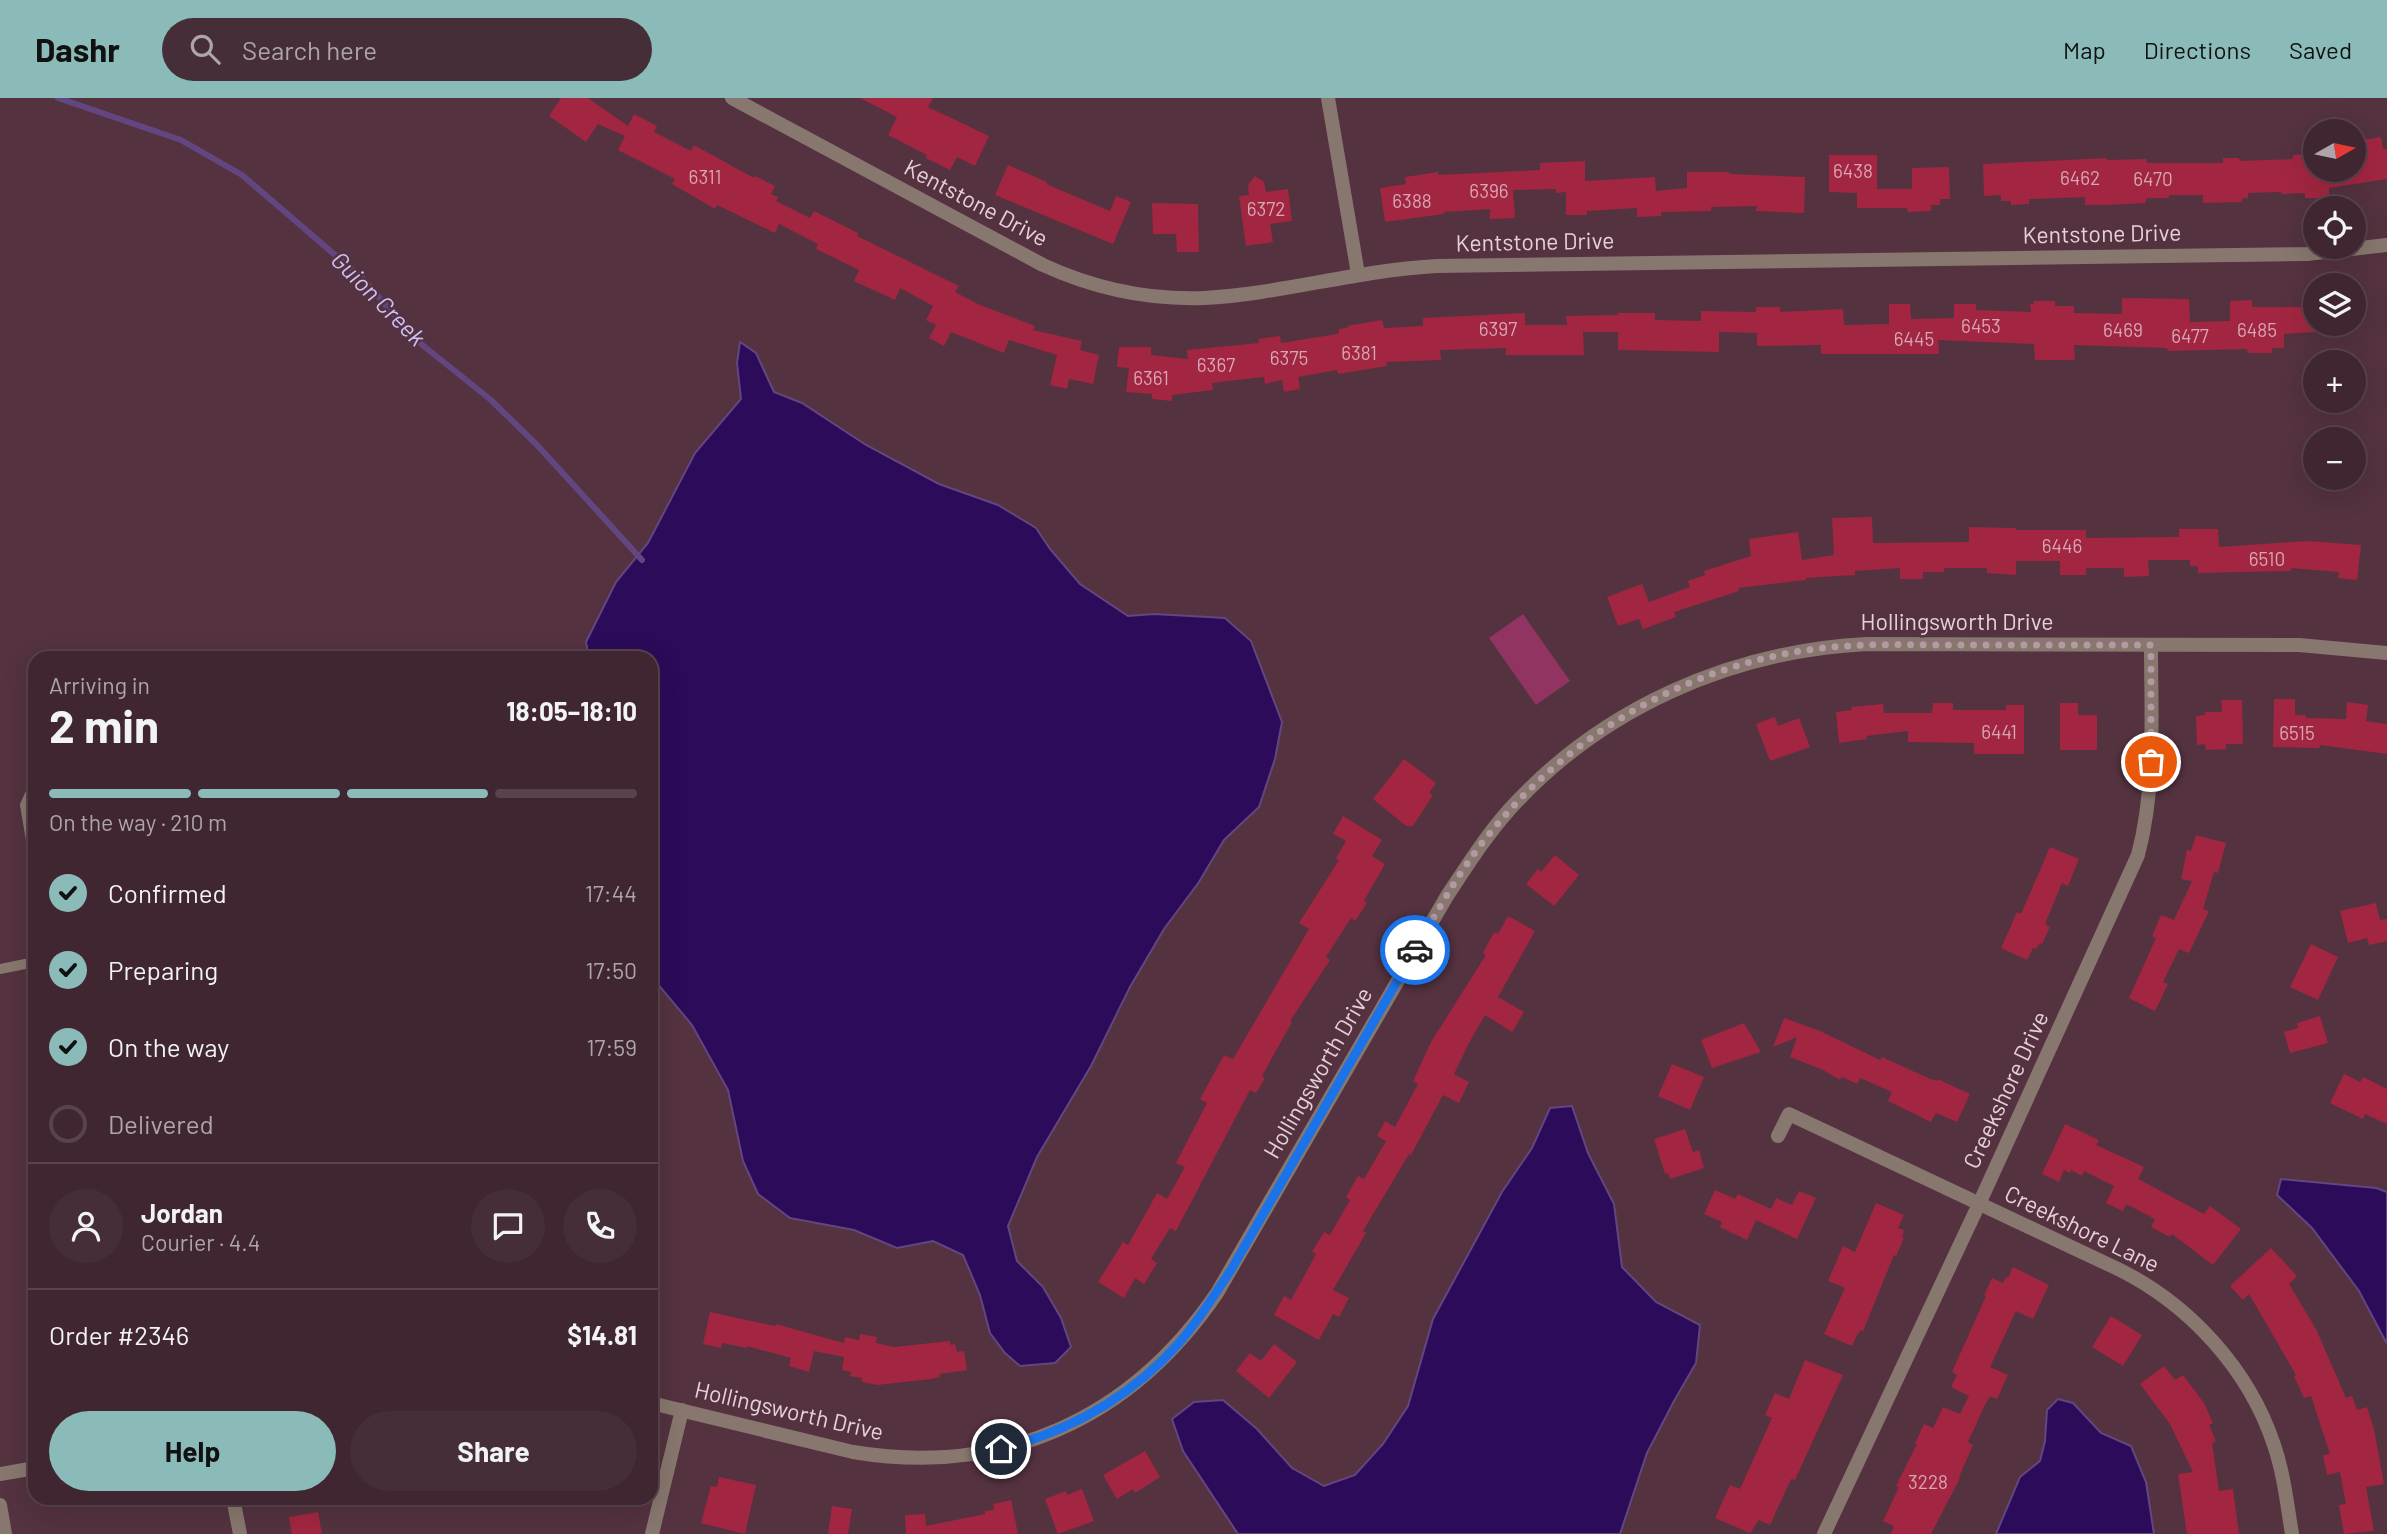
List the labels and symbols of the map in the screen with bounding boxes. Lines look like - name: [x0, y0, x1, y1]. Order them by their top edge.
- north arrow: [2303, 119, 2366, 182]
- street label: Kentstone Drive: [900, 153, 1053, 252]
- house number: 6438: [1833, 159, 1873, 182]
- house number: 6311: [689, 165, 721, 188]
- house number: 6462: [2060, 166, 2100, 189]
- house number: 6470: [2133, 167, 2173, 190]
- house number: 6396: [1469, 179, 1509, 202]
- house number: 6388: [1392, 189, 1432, 212]
- house number: 6372: [1247, 197, 1285, 220]
- street label: Kentstone Drive: [2022, 218, 2182, 248]
- street label: Kentstone Drive: [1455, 226, 1615, 256]
- water label: Guion Creek: [326, 245, 433, 351]
- house number: 6453: [1961, 314, 2001, 337]
- house number: 6397: [1479, 317, 1517, 340]
- house number: 6469: [2103, 318, 2143, 341]
- house number: 6485: [2237, 318, 2277, 341]
- house number: 6477: [2171, 324, 2209, 347]
- house number: 6445: [1894, 327, 1934, 350]
- house number: 6381: [1341, 341, 1377, 364]
- house number: 6375: [1270, 346, 1308, 369]
- house number: 6367: [1197, 353, 1235, 376]
- house number: 6361: [1133, 366, 1169, 389]
- house number: 6446: [2042, 534, 2082, 557]
- house number: 6510: [2249, 547, 2285, 570]
- street label: Hollingsworth Drive: [1861, 607, 2053, 635]
- house number: 6441: [1981, 720, 2017, 743]
- house number: 6515: [2279, 721, 2315, 744]
- pin: [2121, 732, 2181, 792]
- courier: [1380, 915, 1450, 985]
- street label: Hollingsworth Drive: [1257, 982, 1377, 1163]
- street label: Creekshore Drive: [1956, 1006, 2054, 1173]
- street label: Creekshore Lane: [2001, 1179, 2164, 1278]
- street label: Hollingsworth Drive: [692, 1375, 886, 1445]
- pin: [971, 1419, 1031, 1479]
- house number: 3228: [1908, 1470, 1948, 1493]

